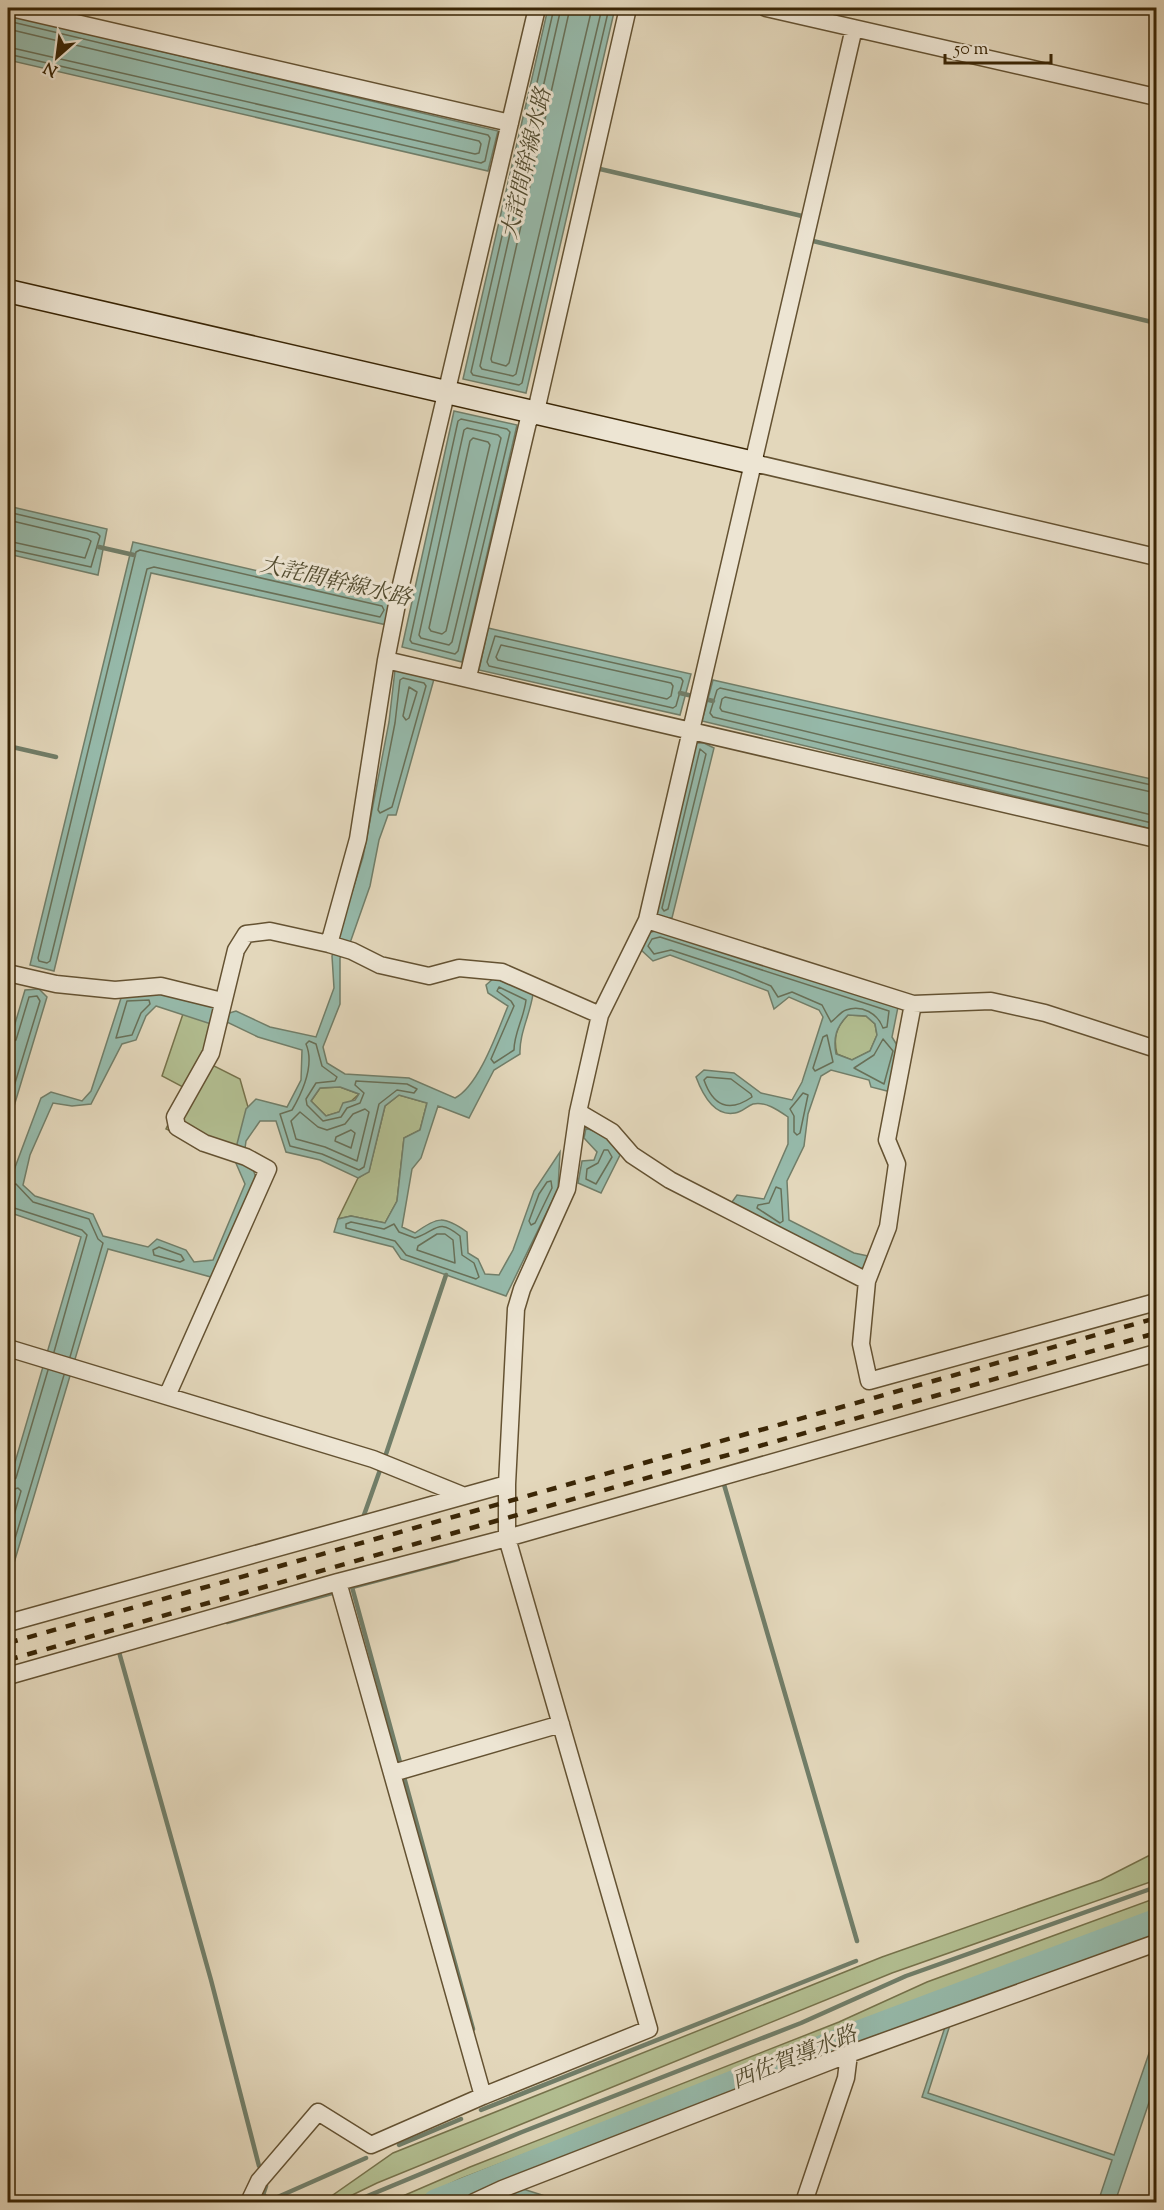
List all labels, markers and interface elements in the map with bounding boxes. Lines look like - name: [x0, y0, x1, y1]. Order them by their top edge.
- north arrow: [27, 27, 87, 87]
- scale bar: [945, 27, 1052, 65]
- text: 50 m: [953, 37, 989, 63]
- text: N: [40, 55, 62, 81]
- water label: 大詫間幹線水路: [495, 83, 561, 243]
- water label: 大詫間幹線水路: [256, 550, 416, 616]
- water label: 西佐賀導水路: [728, 2019, 864, 2099]

